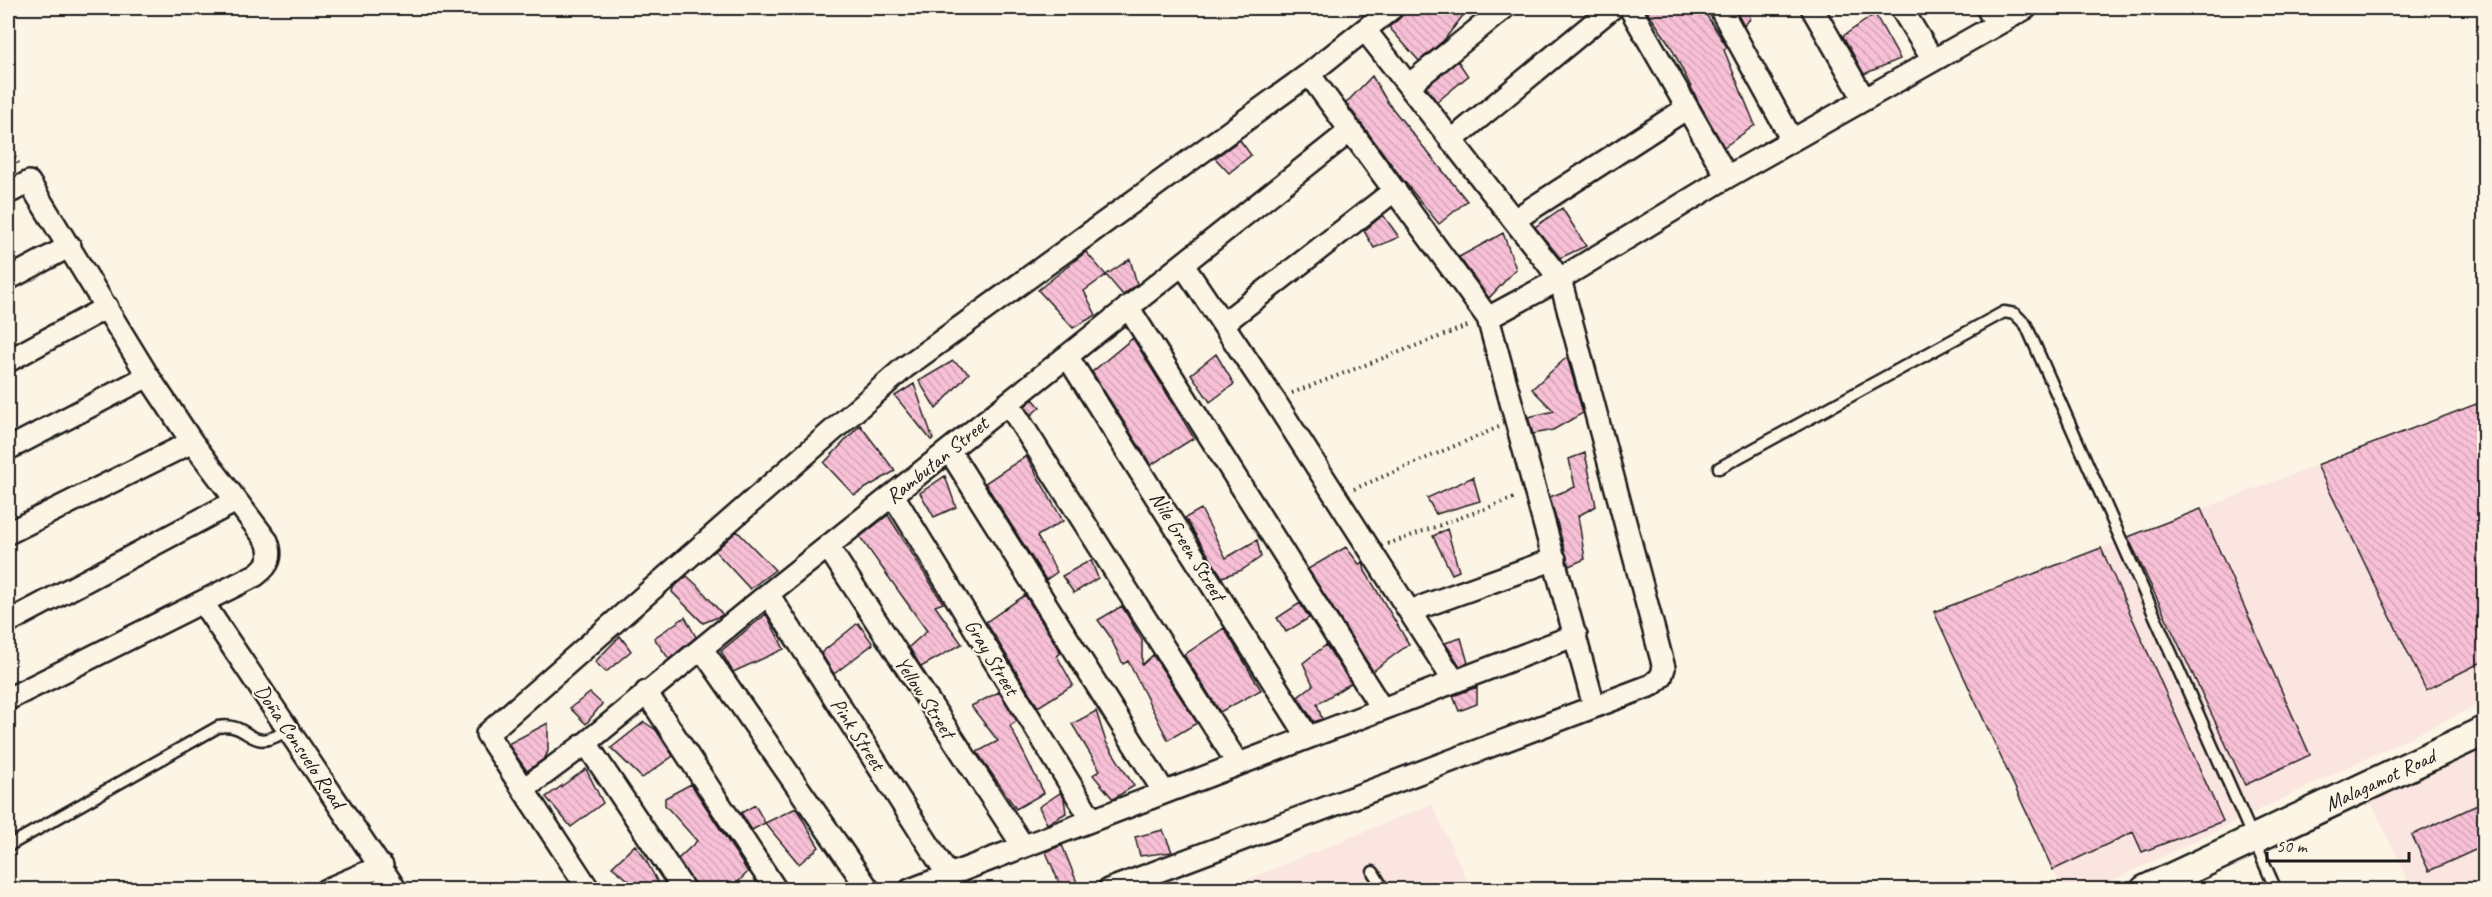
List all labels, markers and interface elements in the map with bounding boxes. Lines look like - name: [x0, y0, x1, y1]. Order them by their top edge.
- street label: Rambutan Street: [881, 409, 995, 509]
- street label: Nile Green Street: [1144, 487, 1233, 608]
- street label: Gray Street: [959, 614, 1026, 702]
- street label: Yellow Street: [889, 651, 963, 745]
- street label: Doña Consuelo Road: [249, 679, 353, 816]
- street label: Pink Street: [825, 693, 892, 777]
- street label: Malagamot Road: [2321, 742, 2443, 817]
- scale bar: [2267, 825, 2410, 863]
- text: 50 m: [2276, 835, 2309, 857]

